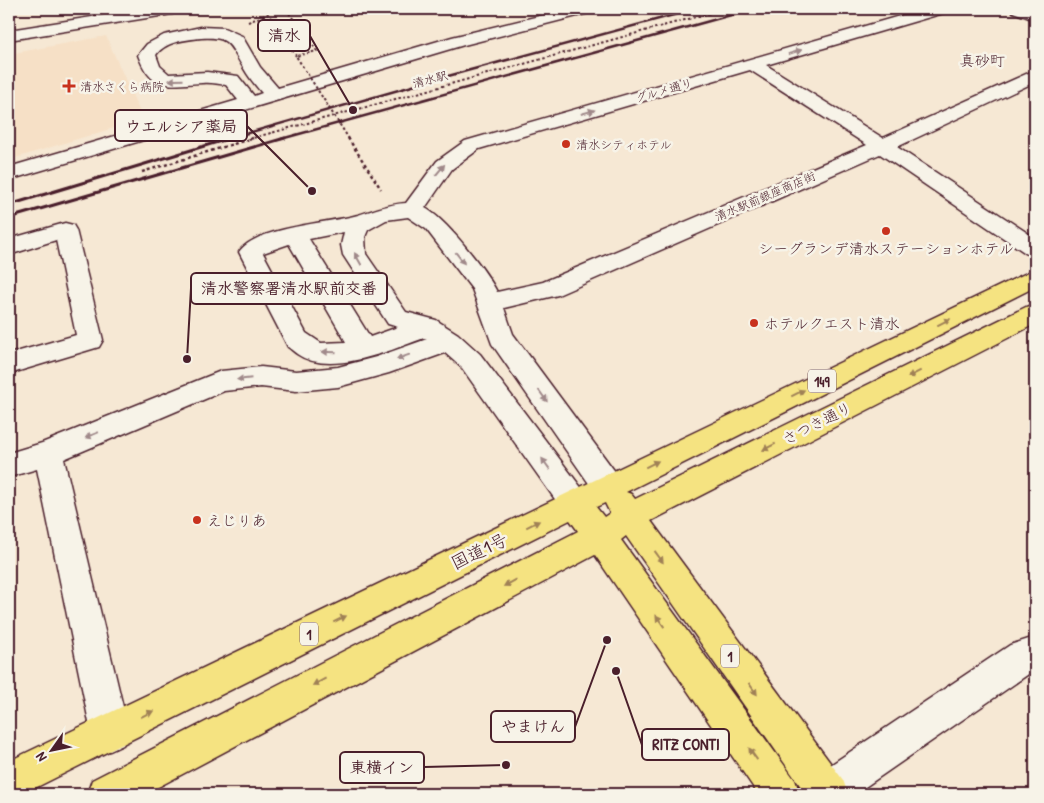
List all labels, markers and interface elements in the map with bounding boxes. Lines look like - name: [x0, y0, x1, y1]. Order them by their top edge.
- callout: 清水: [258, 20, 310, 51]
- text: 清水: [268, 24, 301, 46]
- one-way arrow: [787, 48, 802, 56]
- district label: 真砂町: [959, 50, 1005, 71]
- street label: 清水駅: [410, 66, 450, 92]
- street label: グルメ通り: [633, 74, 695, 106]
- one-way arrow: [168, 76, 184, 84]
- place label: 清水さくら病院: [80, 78, 164, 95]
- marker: 清水さくら病院: [62, 79, 76, 93]
- one-way arrow: [581, 107, 596, 115]
- callout: ウエルシア薬局: [115, 110, 247, 141]
- text: ウエルシア薬局: [125, 115, 237, 137]
- place label: 清水シティホテル: [576, 136, 672, 153]
- marker: 清水シティホテル: [560, 138, 572, 150]
- one-way arrow: [434, 164, 445, 177]
- street label: 清水駅前銀座商店街: [712, 167, 818, 225]
- marker: シーグランデ清水ステーションホテル: [880, 225, 892, 237]
- place label: シーグランデ清水ステーションホテル: [758, 238, 1014, 259]
- one-way arrow: [455, 251, 465, 265]
- one-way arrow: [354, 252, 362, 267]
- callout: 清水警察署清水駅前交番: [191, 273, 387, 304]
- text: 清水警察署清水駅前交番: [201, 277, 377, 299]
- place label: ホテルクエスト清水: [764, 313, 900, 334]
- marker: ホテルクエスト清水: [748, 317, 760, 329]
- one-way arrow: [937, 318, 951, 326]
- one-way arrow: [321, 347, 337, 355]
- one-way arrow: [395, 354, 410, 362]
- road number: 149: [808, 370, 836, 392]
- one-way arrow: [906, 370, 921, 378]
- one-way arrow: [236, 375, 252, 383]
- one-way arrow: [538, 389, 548, 403]
- one-way arrow: [791, 389, 805, 397]
- street label: さつき通り: [779, 397, 855, 449]
- one-way arrow: [85, 431, 99, 439]
- one-way arrow: [761, 443, 776, 451]
- one-way arrow: [541, 457, 551, 471]
- one-way arrow: [645, 460, 659, 468]
- place label: えじりあ: [207, 510, 267, 531]
- marker: えじりあ: [191, 514, 203, 526]
- one-way arrow: [526, 520, 540, 528]
- street label: 国道1号: [446, 526, 512, 576]
- one-way arrow: [653, 550, 664, 563]
- one-way arrow: [503, 579, 517, 587]
- one-way arrow: [655, 614, 665, 628]
- one-way arrow: [333, 615, 347, 623]
- road number: 1: [300, 622, 318, 646]
- road number: 1: [721, 644, 739, 668]
- one-way arrow: [313, 678, 326, 687]
- one-way arrow: [748, 682, 759, 695]
- one-way arrow: [140, 710, 154, 718]
- callout: やまけん: [491, 711, 575, 742]
- text: やまけん: [501, 715, 565, 737]
- north arrow: [28, 726, 78, 776]
- callout: RITZ CONTI: [642, 729, 729, 760]
- text: RITZ CONTI: [652, 733, 720, 755]
- one-way arrow: [748, 747, 758, 761]
- text: N: [30, 749, 51, 766]
- callout: 東横イン: [340, 752, 424, 783]
- text: 東横イン: [350, 756, 414, 778]

